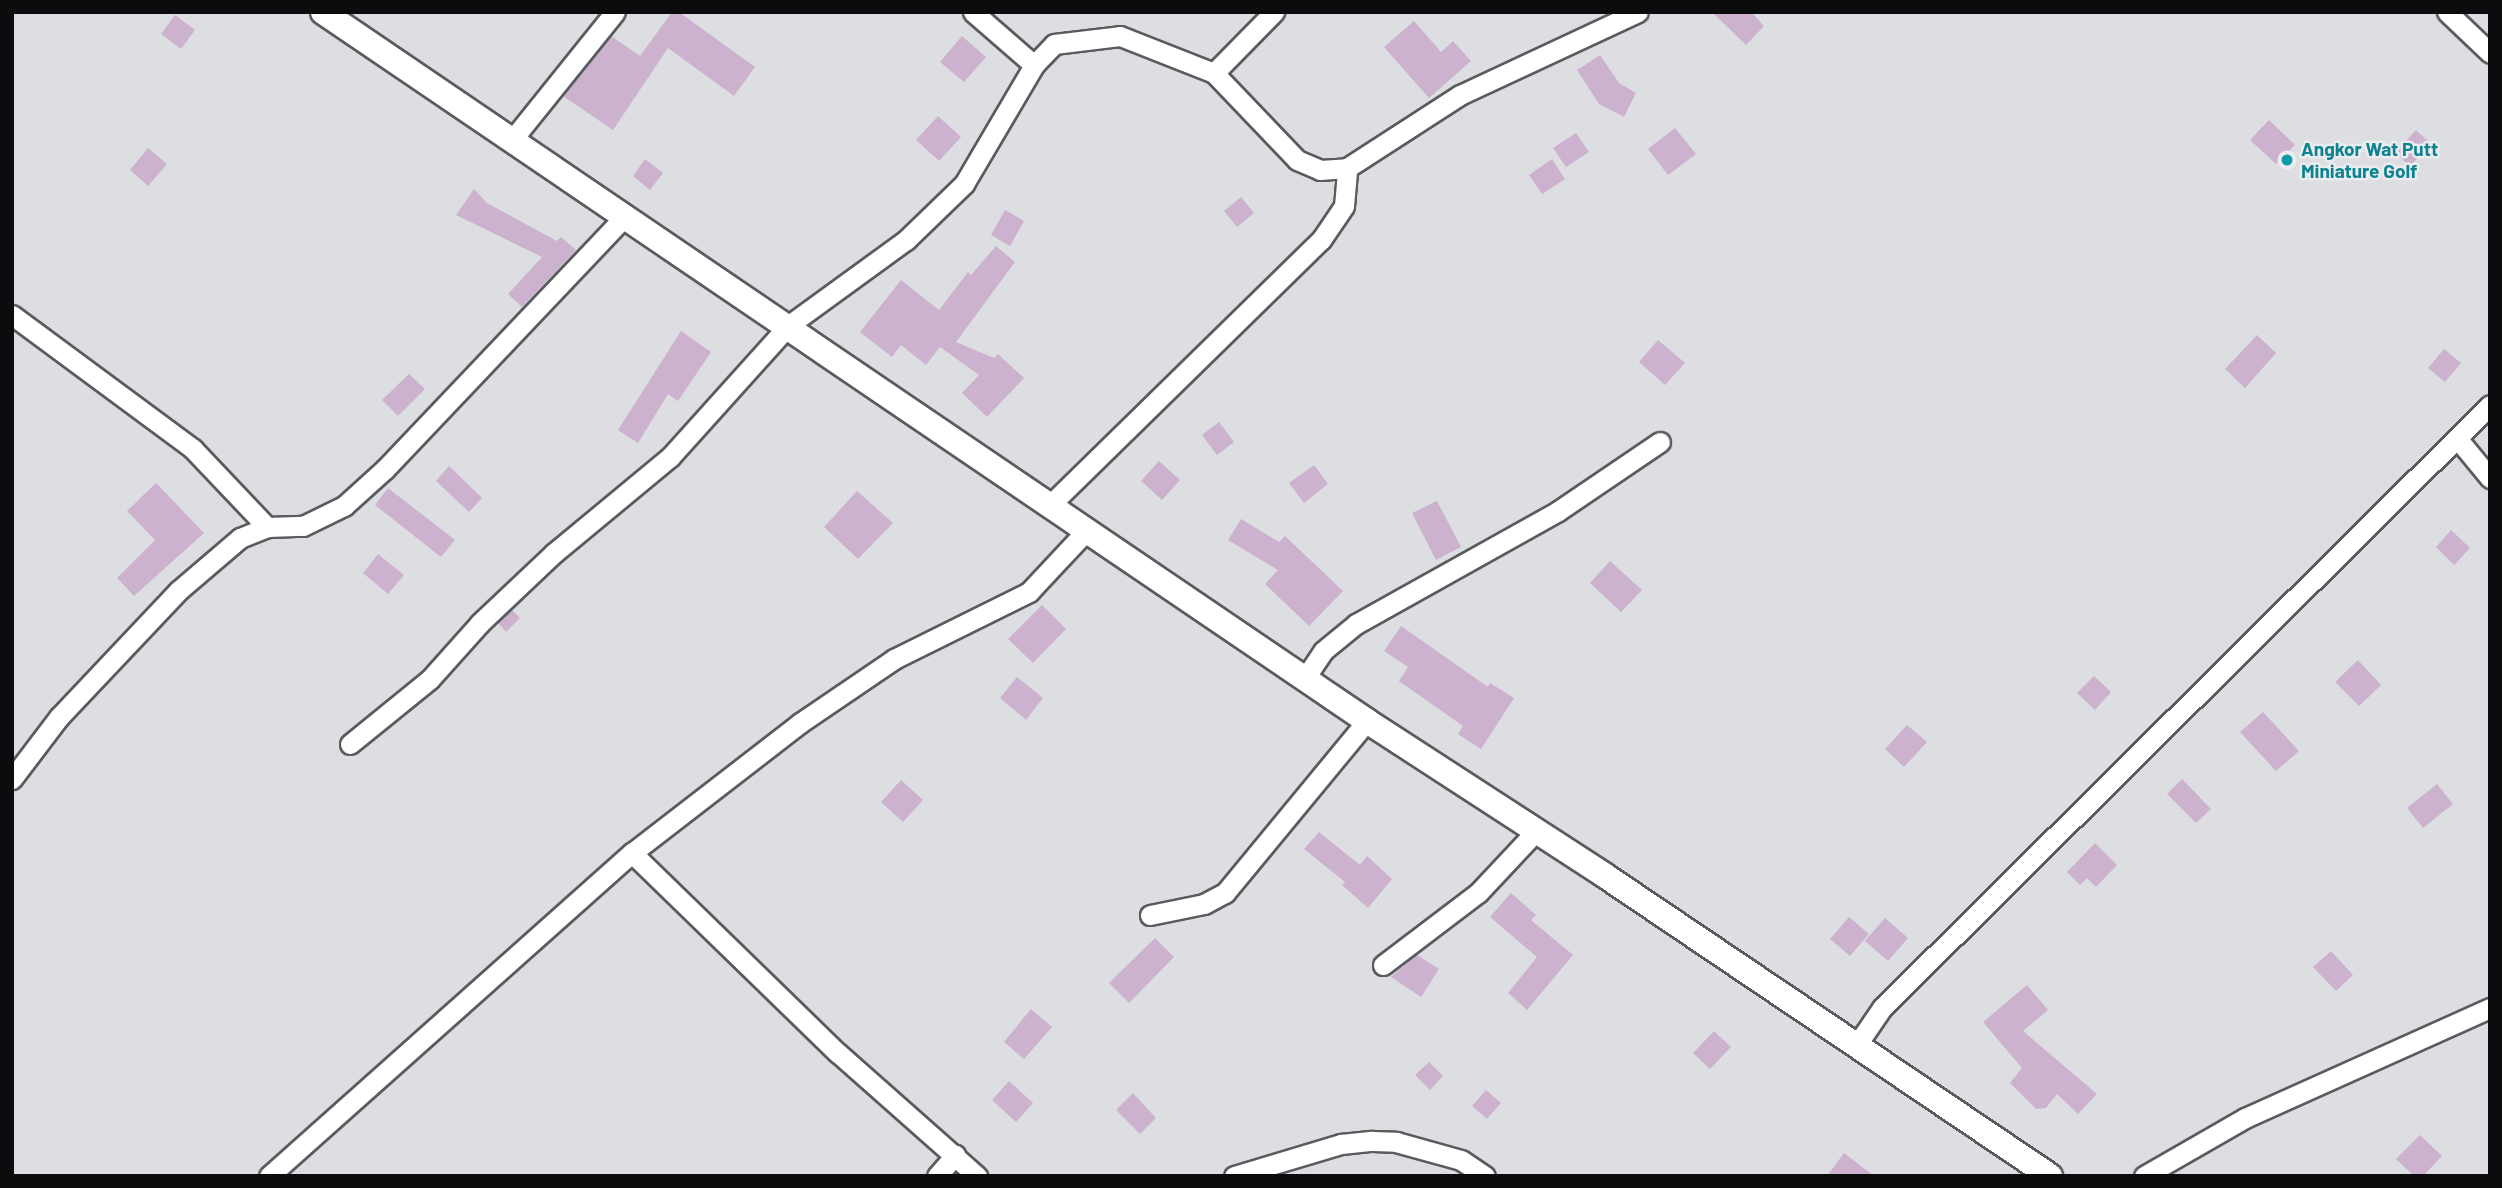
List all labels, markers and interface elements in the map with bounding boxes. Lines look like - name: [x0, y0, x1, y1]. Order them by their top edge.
- place label: Angkor Wat Putt Miniature Golf: [2301, 138, 2438, 182]
- marker: Angkor Wat Putt Miniature Golf: [2279, 152, 2295, 168]

